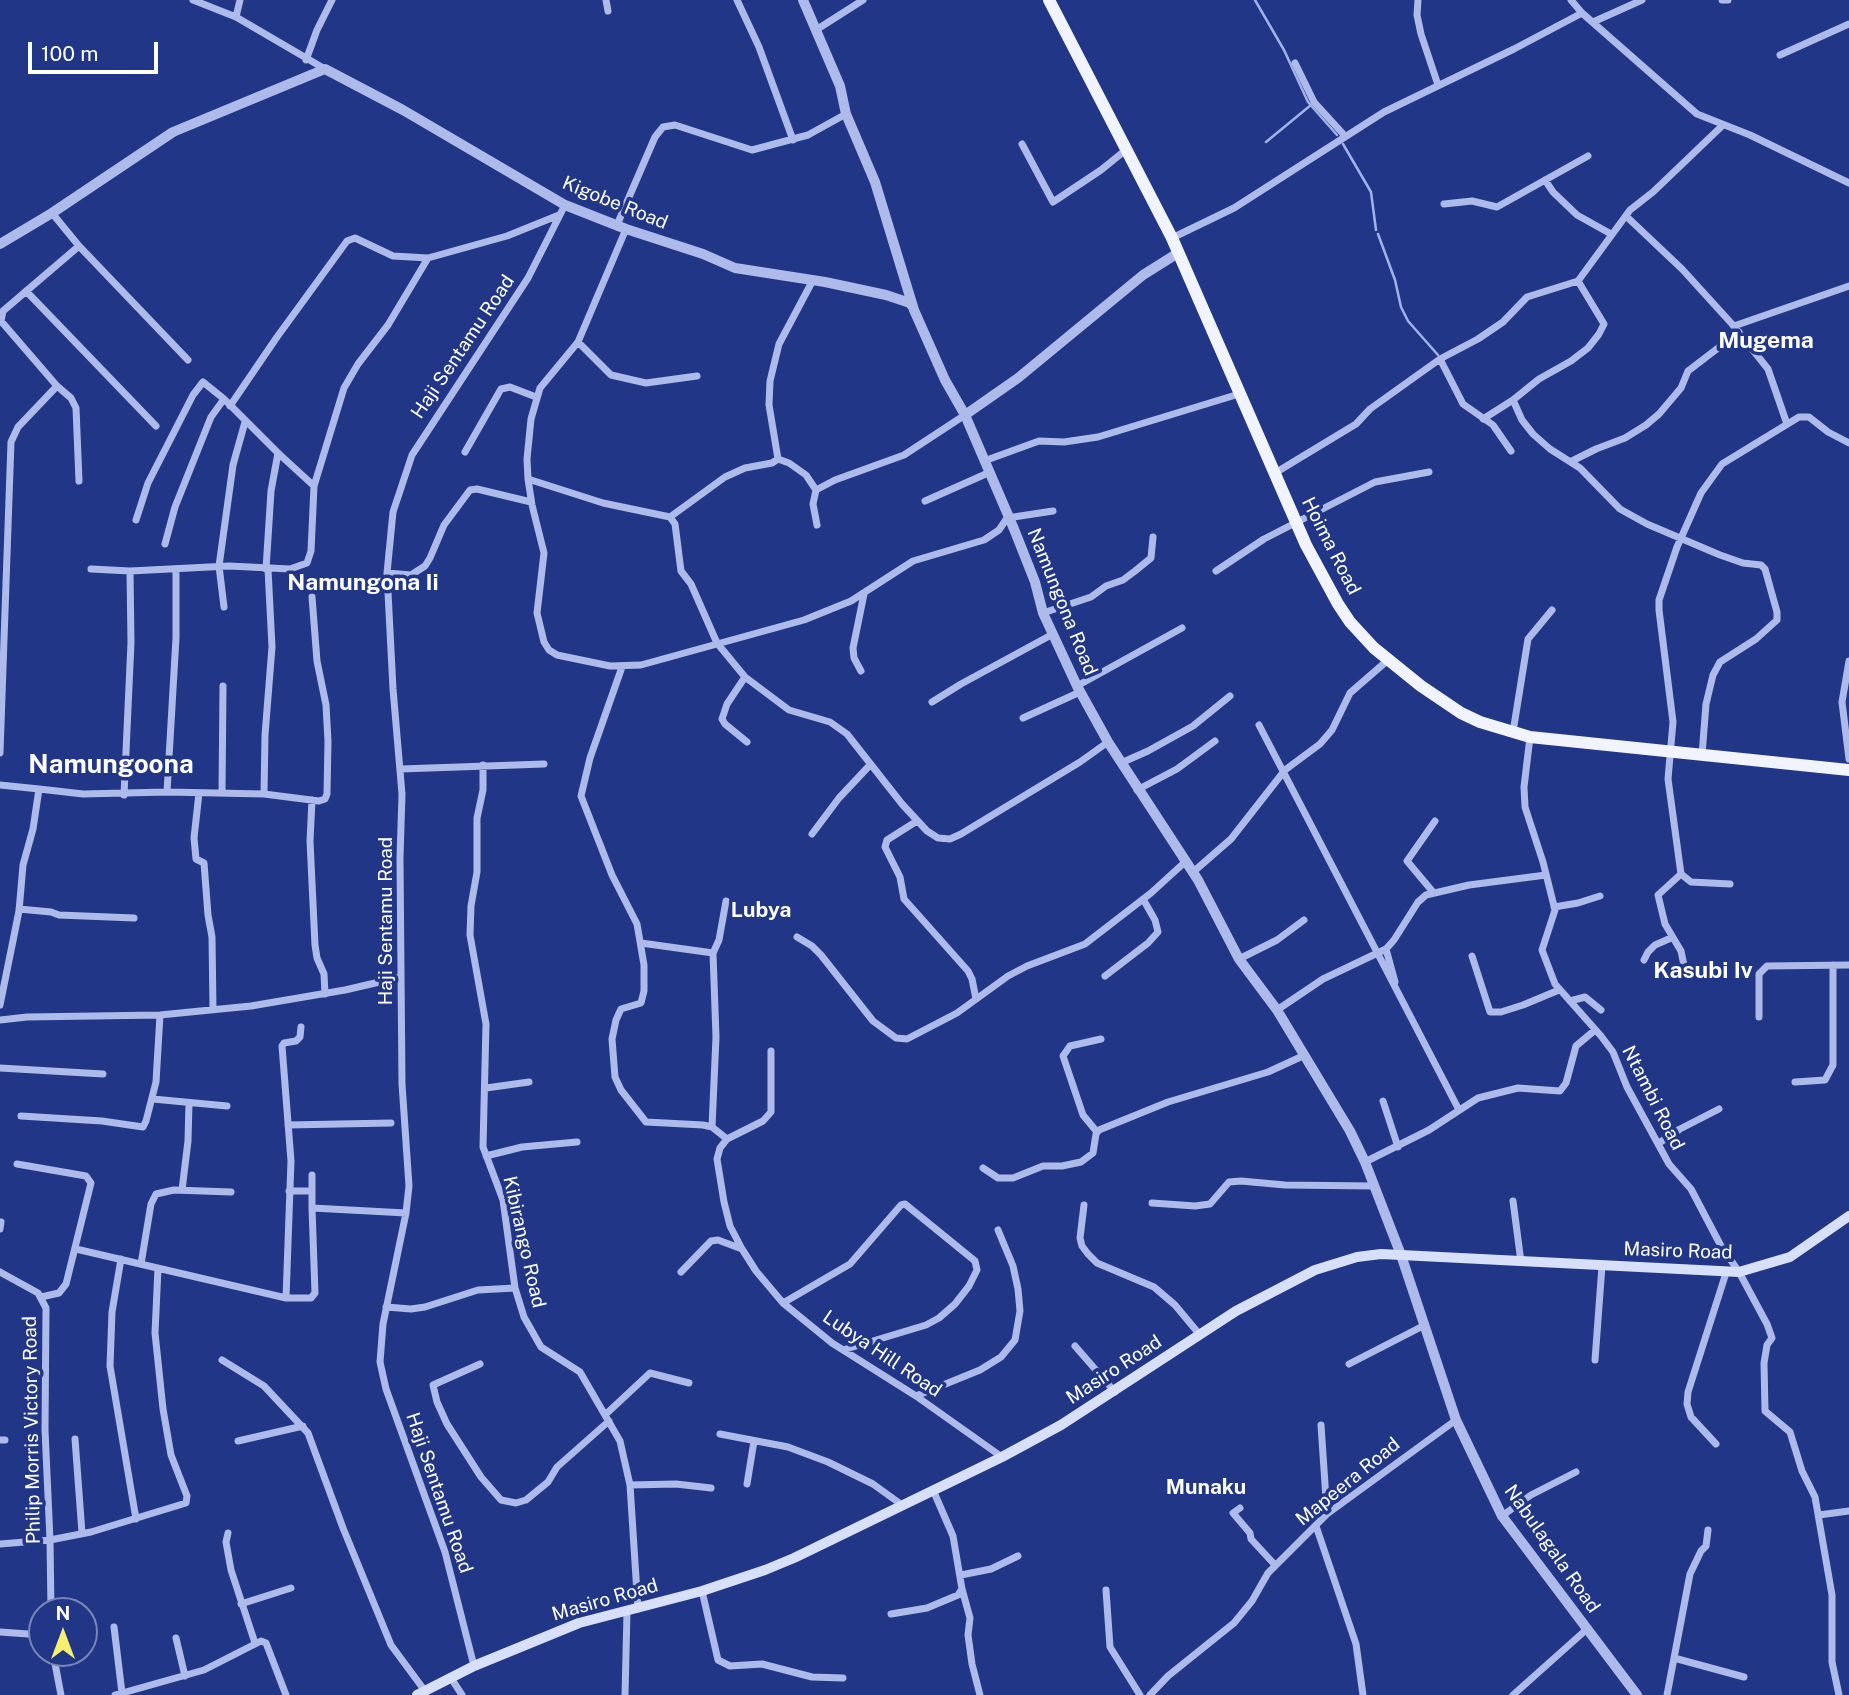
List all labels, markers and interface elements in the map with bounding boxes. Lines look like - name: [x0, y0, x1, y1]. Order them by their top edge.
- scale bar: [32, 28, 161, 72]
- text: 100 m: [41, 41, 98, 66]
- street label: Kigobe Road: [559, 172, 671, 234]
- street label: Haji Sentamu Road: [406, 271, 520, 423]
- district label: Mugema: [1718, 327, 1814, 355]
- street label: Hoima Road: [1297, 493, 1365, 599]
- street label: Namungona Road: [1022, 525, 1102, 679]
- district label: Namungona Ii: [287, 569, 439, 597]
- district label: Namungoona: [28, 749, 194, 781]
- street label: Haji Sentamu Road: [375, 837, 397, 1005]
- district label: Lubya: [731, 898, 791, 924]
- district label: Kasubi Iv: [1653, 957, 1753, 985]
- street label: Ntambi Road: [1617, 1042, 1689, 1154]
- street label: Kibirango Road: [498, 1174, 550, 1310]
- street label: Masiro Road: [1623, 1238, 1733, 1264]
- street label: Lubya Hill Road: [818, 1306, 946, 1402]
- street label: Philip Morris Victory Road: [19, 1316, 45, 1544]
- street label: Masiro Road: [1062, 1331, 1166, 1409]
- street label: Haji Sentamu Road: [401, 1410, 477, 1576]
- street label: Mapeera Road: [1291, 1433, 1405, 1531]
- district label: Munaku: [1166, 1475, 1246, 1501]
- street label: Nabulagala Road: [1499, 1481, 1605, 1617]
- street label: Masiro Road: [549, 1574, 661, 1626]
- north arrow: [28, 1597, 98, 1667]
- text: N: [56, 1602, 70, 1624]

